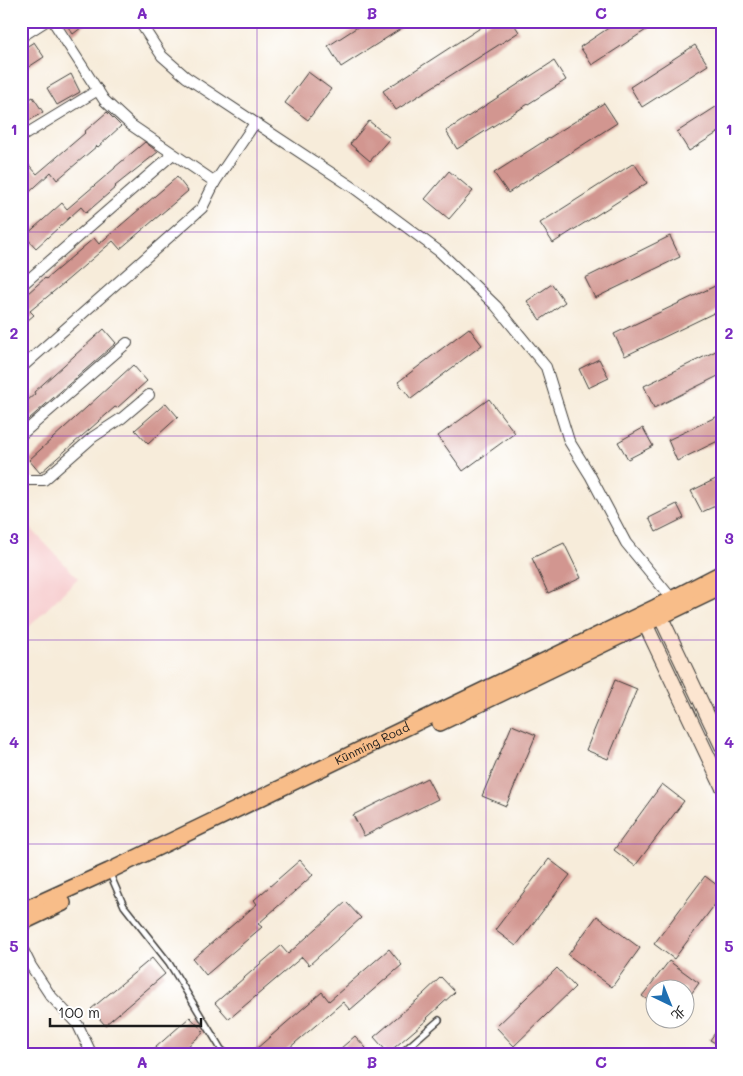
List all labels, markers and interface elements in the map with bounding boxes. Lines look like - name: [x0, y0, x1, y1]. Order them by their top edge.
- text: A: [136, 2, 148, 23]
- text: B: [367, 2, 377, 23]
- text: C: [595, 2, 607, 23]
- text: 1: [10, 118, 18, 139]
- text: 1: [725, 118, 733, 139]
- text: 2: [10, 322, 19, 343]
- text: 2: [725, 322, 734, 343]
- text: 3: [9, 527, 19, 548]
- text: 3: [724, 527, 734, 548]
- street label: Kūnmíng Road: [332, 718, 412, 768]
- text: 4: [9, 731, 19, 752]
- text: 4: [724, 731, 734, 752]
- text: 5: [9, 935, 19, 956]
- text: 5: [724, 935, 734, 956]
- north arrow: [646, 978, 696, 1028]
- scale bar: [50, 996, 201, 1028]
- text: 100 m: [58, 1002, 100, 1022]
- text: 北: [668, 1002, 691, 1026]
- text: A: [136, 1051, 148, 1072]
- text: B: [367, 1051, 377, 1072]
- text: C: [595, 1051, 607, 1072]

